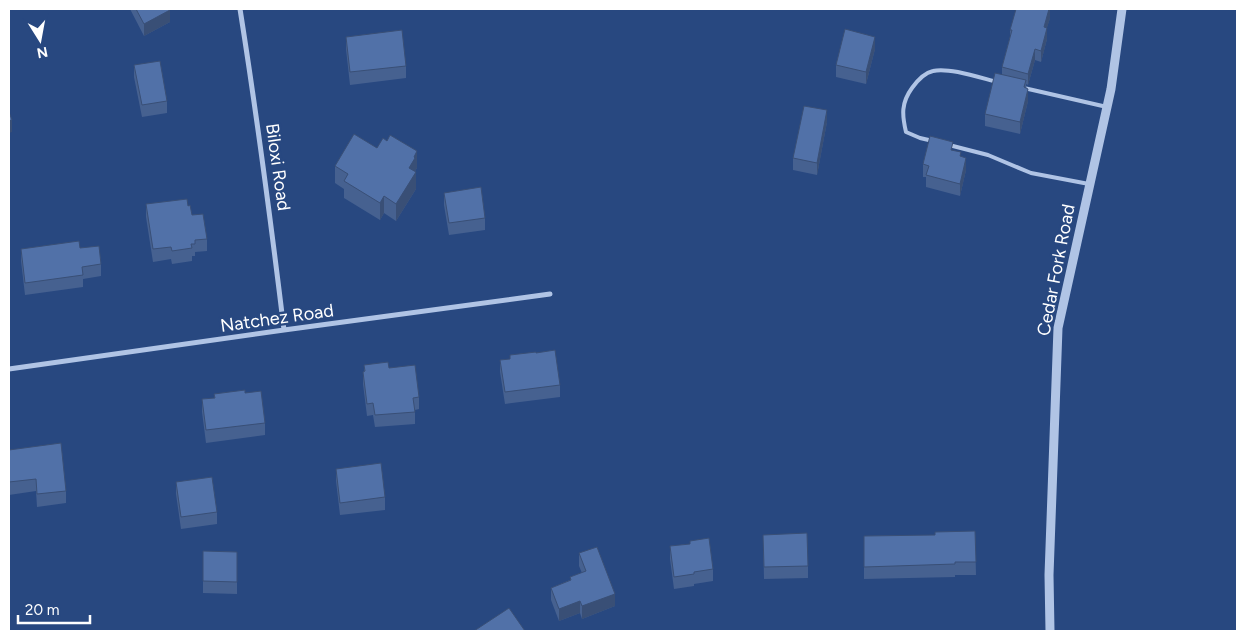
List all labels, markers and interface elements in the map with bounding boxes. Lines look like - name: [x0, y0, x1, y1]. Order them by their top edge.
- north arrow: [15, 15, 65, 65]
- text: N: [35, 43, 49, 62]
- street label: Biloxi Road: [261, 122, 295, 212]
- street label: Cedar Fork Road: [1032, 202, 1080, 338]
- street label: Natchez Road: [219, 299, 335, 337]
- scale bar: [18, 592, 90, 624]
- text: 20 m: [25, 601, 59, 619]

